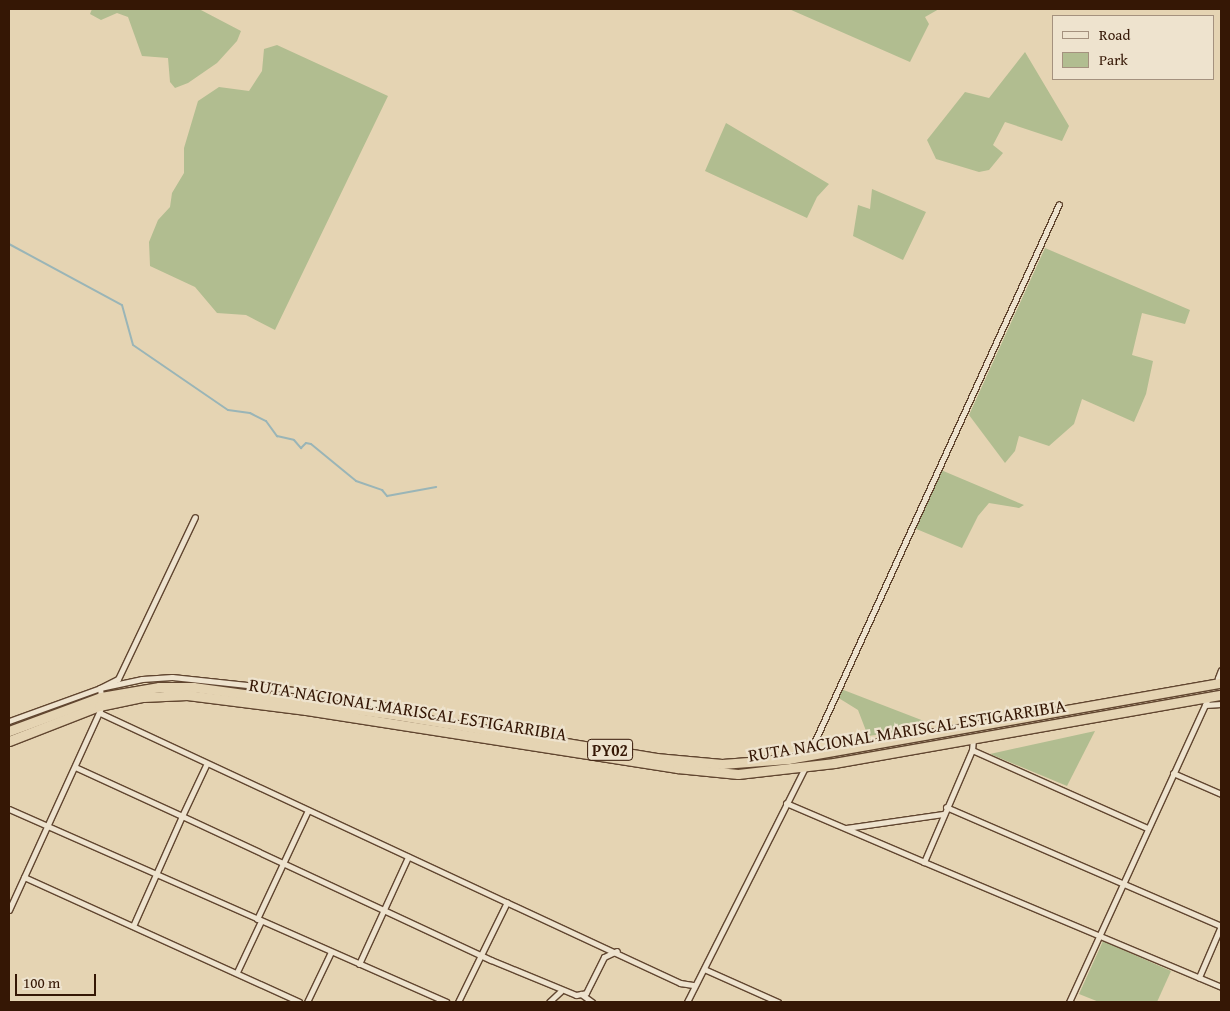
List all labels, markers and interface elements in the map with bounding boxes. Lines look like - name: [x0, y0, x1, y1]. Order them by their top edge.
- legend: [1052, 15, 1215, 80]
- text: Road: [1099, 24, 1130, 45]
- text: Park: [1099, 49, 1128, 70]
- street label: RUTA NACIONAL MARISCAL ESTIGARRIBIA: [248, 674, 568, 746]
- street label: RUTA NACIONAL MARISCAL ESTIGARRIBIA: [747, 695, 1067, 767]
- road number: PY02: [586, 736, 634, 764]
- scale bar: [18, 964, 99, 996]
- text: 100 m: [23, 972, 60, 993]

